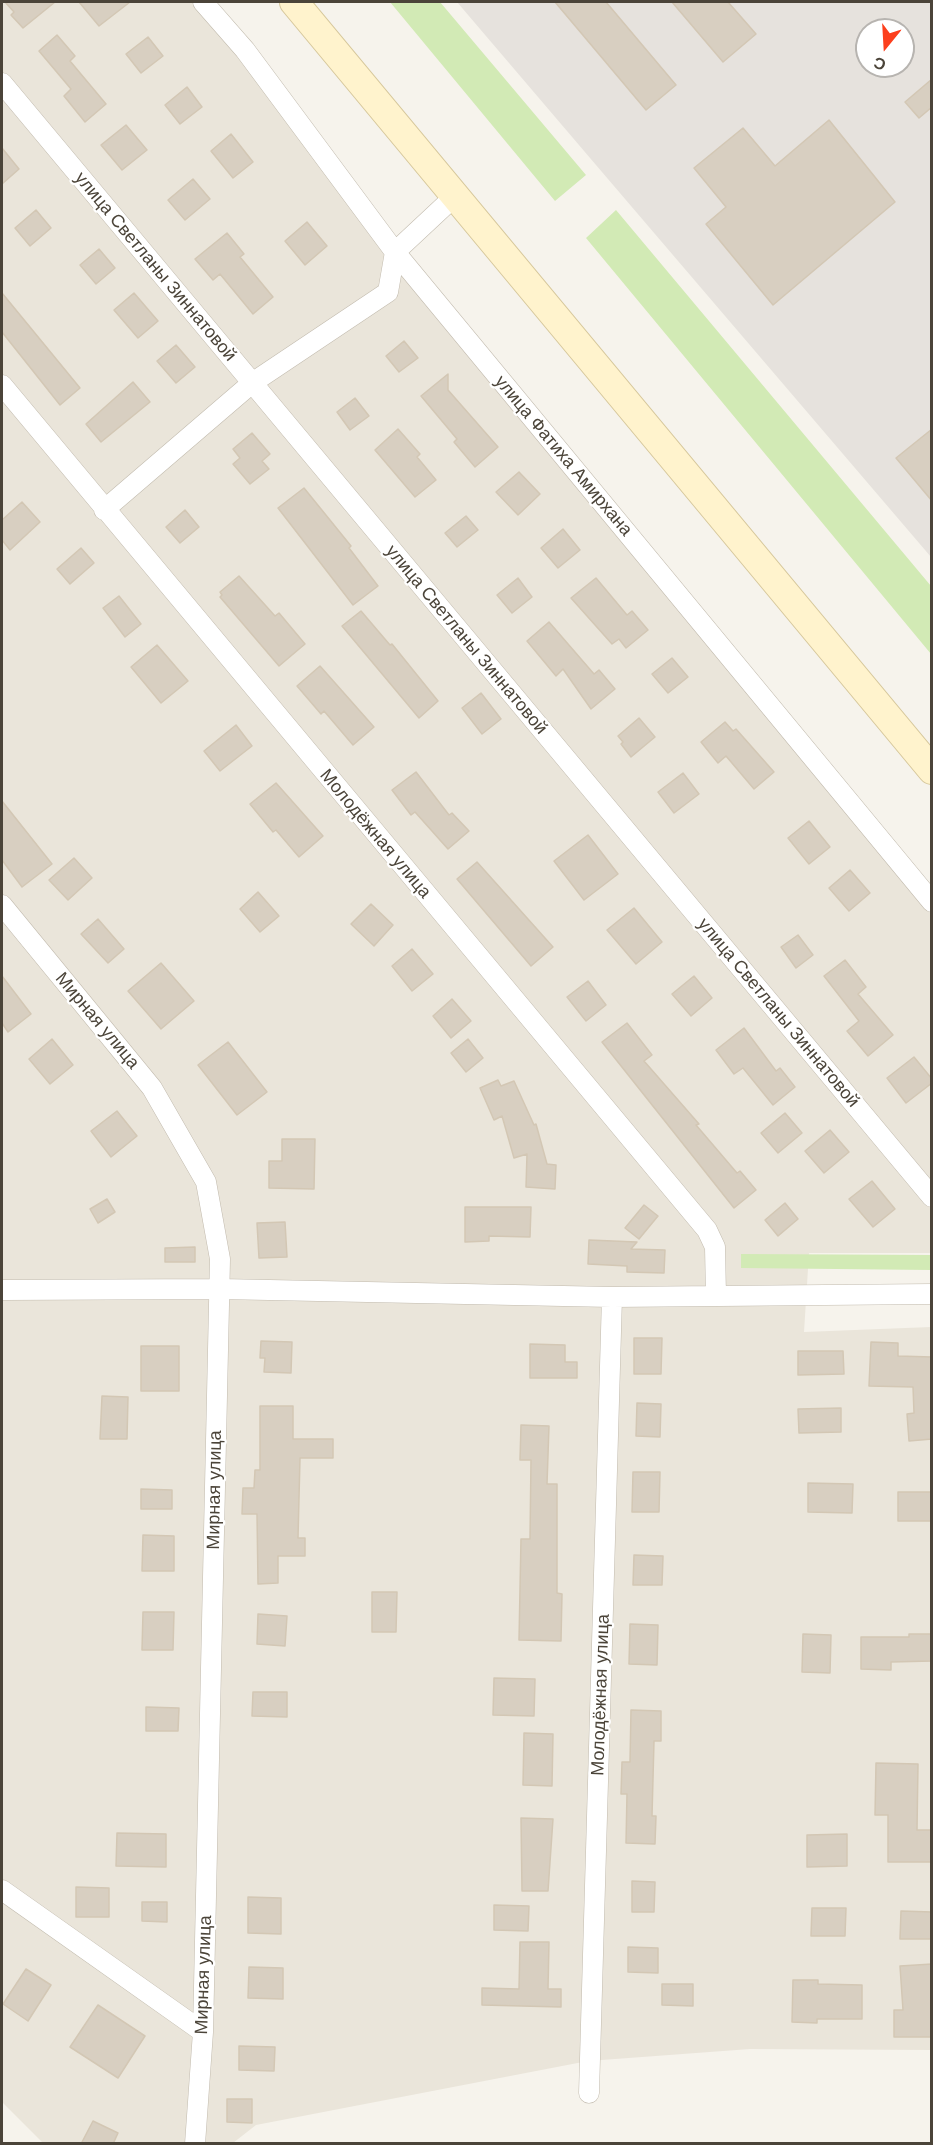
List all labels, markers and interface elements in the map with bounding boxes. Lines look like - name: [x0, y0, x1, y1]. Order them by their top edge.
- north arrow: [855, 18, 915, 78]
- text: С: [872, 54, 888, 74]
- street label: улица Светланы Зиннатовой: [69, 168, 241, 366]
- street label: улица Фатиха Амирхана: [490, 371, 636, 541]
- street label: улица Светланы Зиннатовой: [380, 541, 552, 739]
- street label: Молодёжная улица: [315, 765, 435, 903]
- street label: улица Светланы Зиннатовой: [692, 914, 864, 1112]
- street label: Мирная улица: [50, 968, 144, 1074]
- street label: Мирная улица: [203, 1430, 227, 1550]
- street label: Молодёжная улица: [587, 1614, 615, 1776]
- street label: Мирная улица: [191, 1915, 217, 2035]

